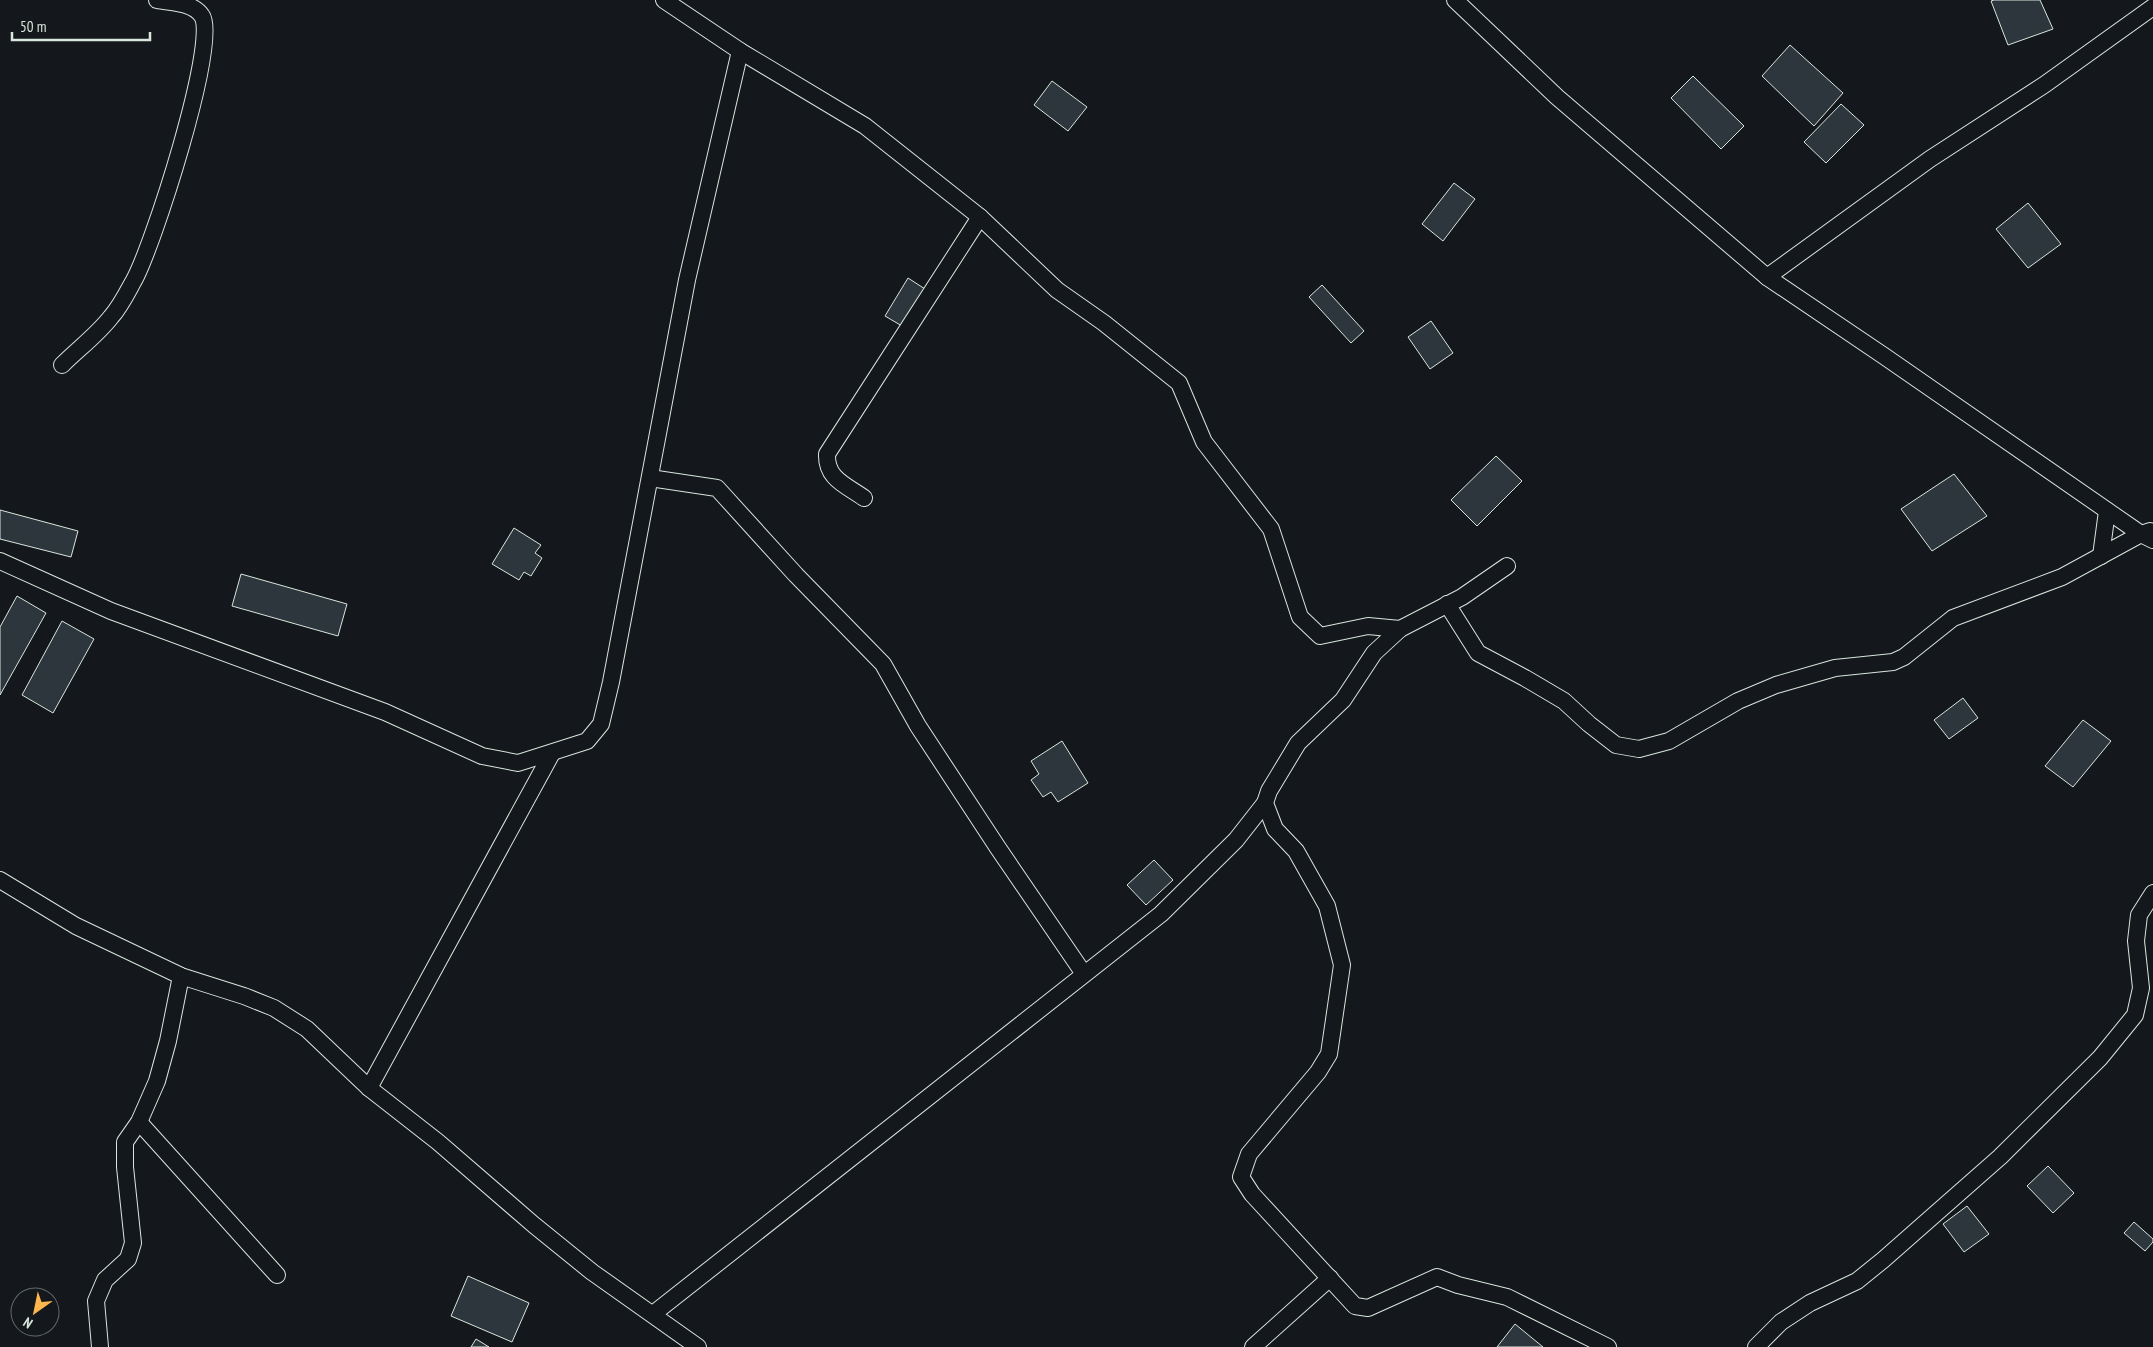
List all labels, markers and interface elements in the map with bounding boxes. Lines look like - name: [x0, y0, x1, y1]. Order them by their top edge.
- scale bar: [12, 10, 150, 42]
- text: 50 m: [20, 17, 46, 36]
- north arrow: [10, 1287, 60, 1337]
- text: N: [20, 1313, 36, 1333]

